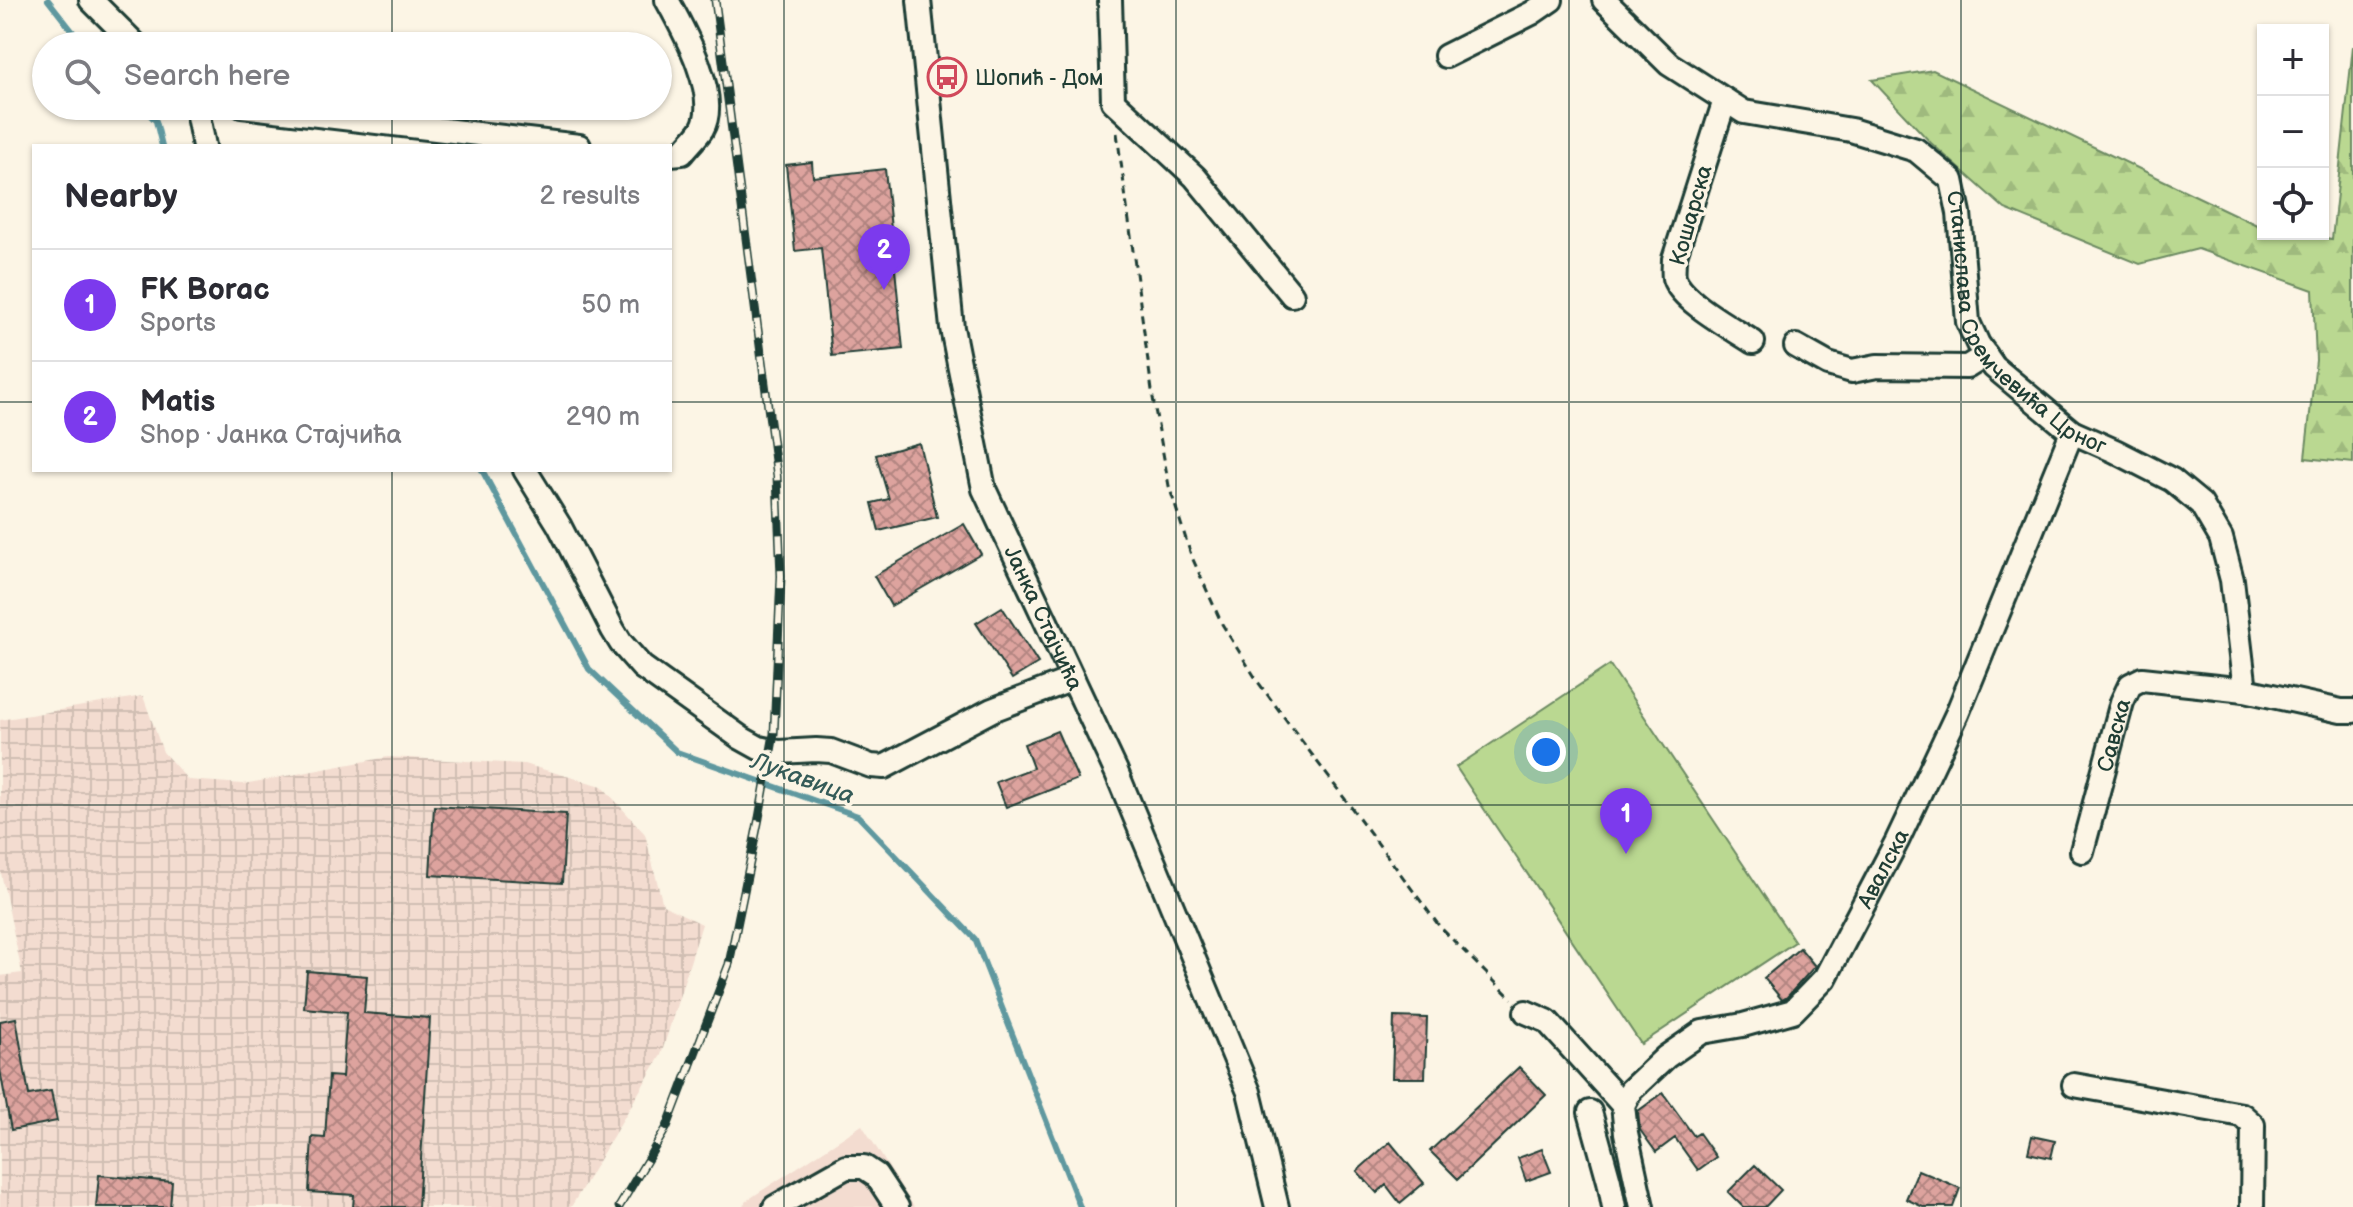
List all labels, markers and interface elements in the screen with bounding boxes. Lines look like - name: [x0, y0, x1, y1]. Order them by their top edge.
- map controls: [2257, 24, 2329, 240]
- button: +: [2257, 24, 2329, 96]
- search box: [32, 32, 672, 120]
- icon: search: [60, 54, 104, 98]
- bus stop icon: Шопић - Дом: [926, 56, 968, 98]
- text: Search here: [124, 58, 290, 94]
- place label: Шопић - Дом: [975, 65, 1103, 92]
- button: −: [2257, 96, 2329, 168]
- street label: Кошарска: [1664, 162, 1719, 269]
- button: locate: [2257, 168, 2329, 240]
- text: Nearby: [64, 176, 178, 217]
- text: 2 results: [540, 181, 640, 212]
- street label: Станислава Сремчевића Црног: [1940, 188, 2111, 461]
- pin: 2: [858, 224, 910, 290]
- text: FK Borac: [140, 272, 270, 308]
- text: 1: [85, 290, 95, 321]
- text: 50 m: [581, 290, 640, 321]
- text: Sports: [140, 308, 216, 339]
- text: Matis: [140, 384, 215, 420]
- text: 2: [82, 402, 98, 433]
- text: 290 m: [566, 402, 640, 433]
- text: Shop · Јанка Стајчића: [140, 420, 402, 451]
- street label: Јанка Стајчића: [998, 542, 1088, 695]
- street label: Савска: [2092, 696, 2137, 775]
- your location: [1526, 732, 1566, 772]
- water label: Лукавица: [745, 746, 858, 811]
- pin: 1: [1600, 788, 1652, 854]
- street label: Авалска: [1852, 825, 1916, 914]

